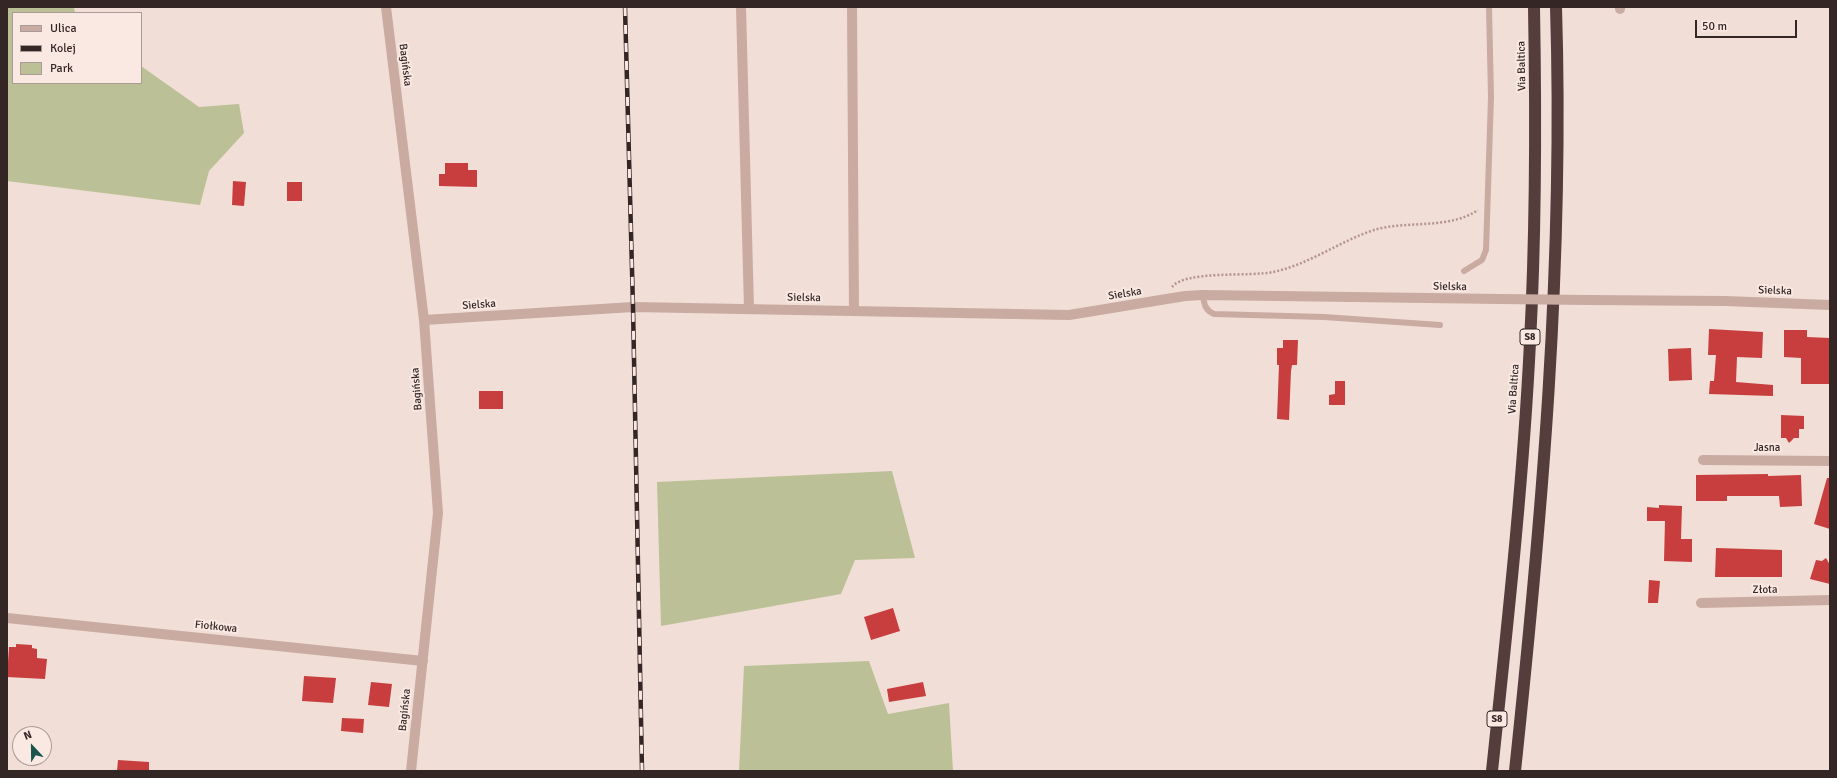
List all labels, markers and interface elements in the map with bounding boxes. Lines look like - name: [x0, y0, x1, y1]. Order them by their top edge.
- legend: [12, 12, 142, 84]
- scale bar: [1697, 12, 1799, 38]
- text: 50 m: [1702, 19, 1727, 34]
- text: Ulica: [50, 21, 77, 36]
- text: Kolej: [50, 41, 76, 56]
- street label: Via Baltica: [1515, 41, 1529, 91]
- street label: Bagińska: [396, 43, 414, 87]
- text: Park: [50, 61, 73, 76]
- street label: Sielska: [1433, 280, 1467, 294]
- street label: Sielska: [1758, 284, 1792, 298]
- street label: Sielska: [1107, 285, 1143, 303]
- street label: Sielska: [787, 291, 821, 305]
- street label: Sielska: [462, 297, 496, 313]
- road number: S8: [1520, 329, 1540, 345]
- street label: Via Baltica: [1506, 363, 1522, 415]
- street label: Bagińska: [409, 367, 425, 411]
- street label: Jasna: [1754, 441, 1780, 455]
- street label: Złota: [1752, 583, 1778, 597]
- street label: Fiołkowa: [194, 618, 238, 636]
- street label: Bagińska: [396, 688, 414, 732]
- road number: S8: [1487, 711, 1507, 727]
- north arrow: [12, 726, 52, 766]
- text: N: [22, 728, 34, 743]

